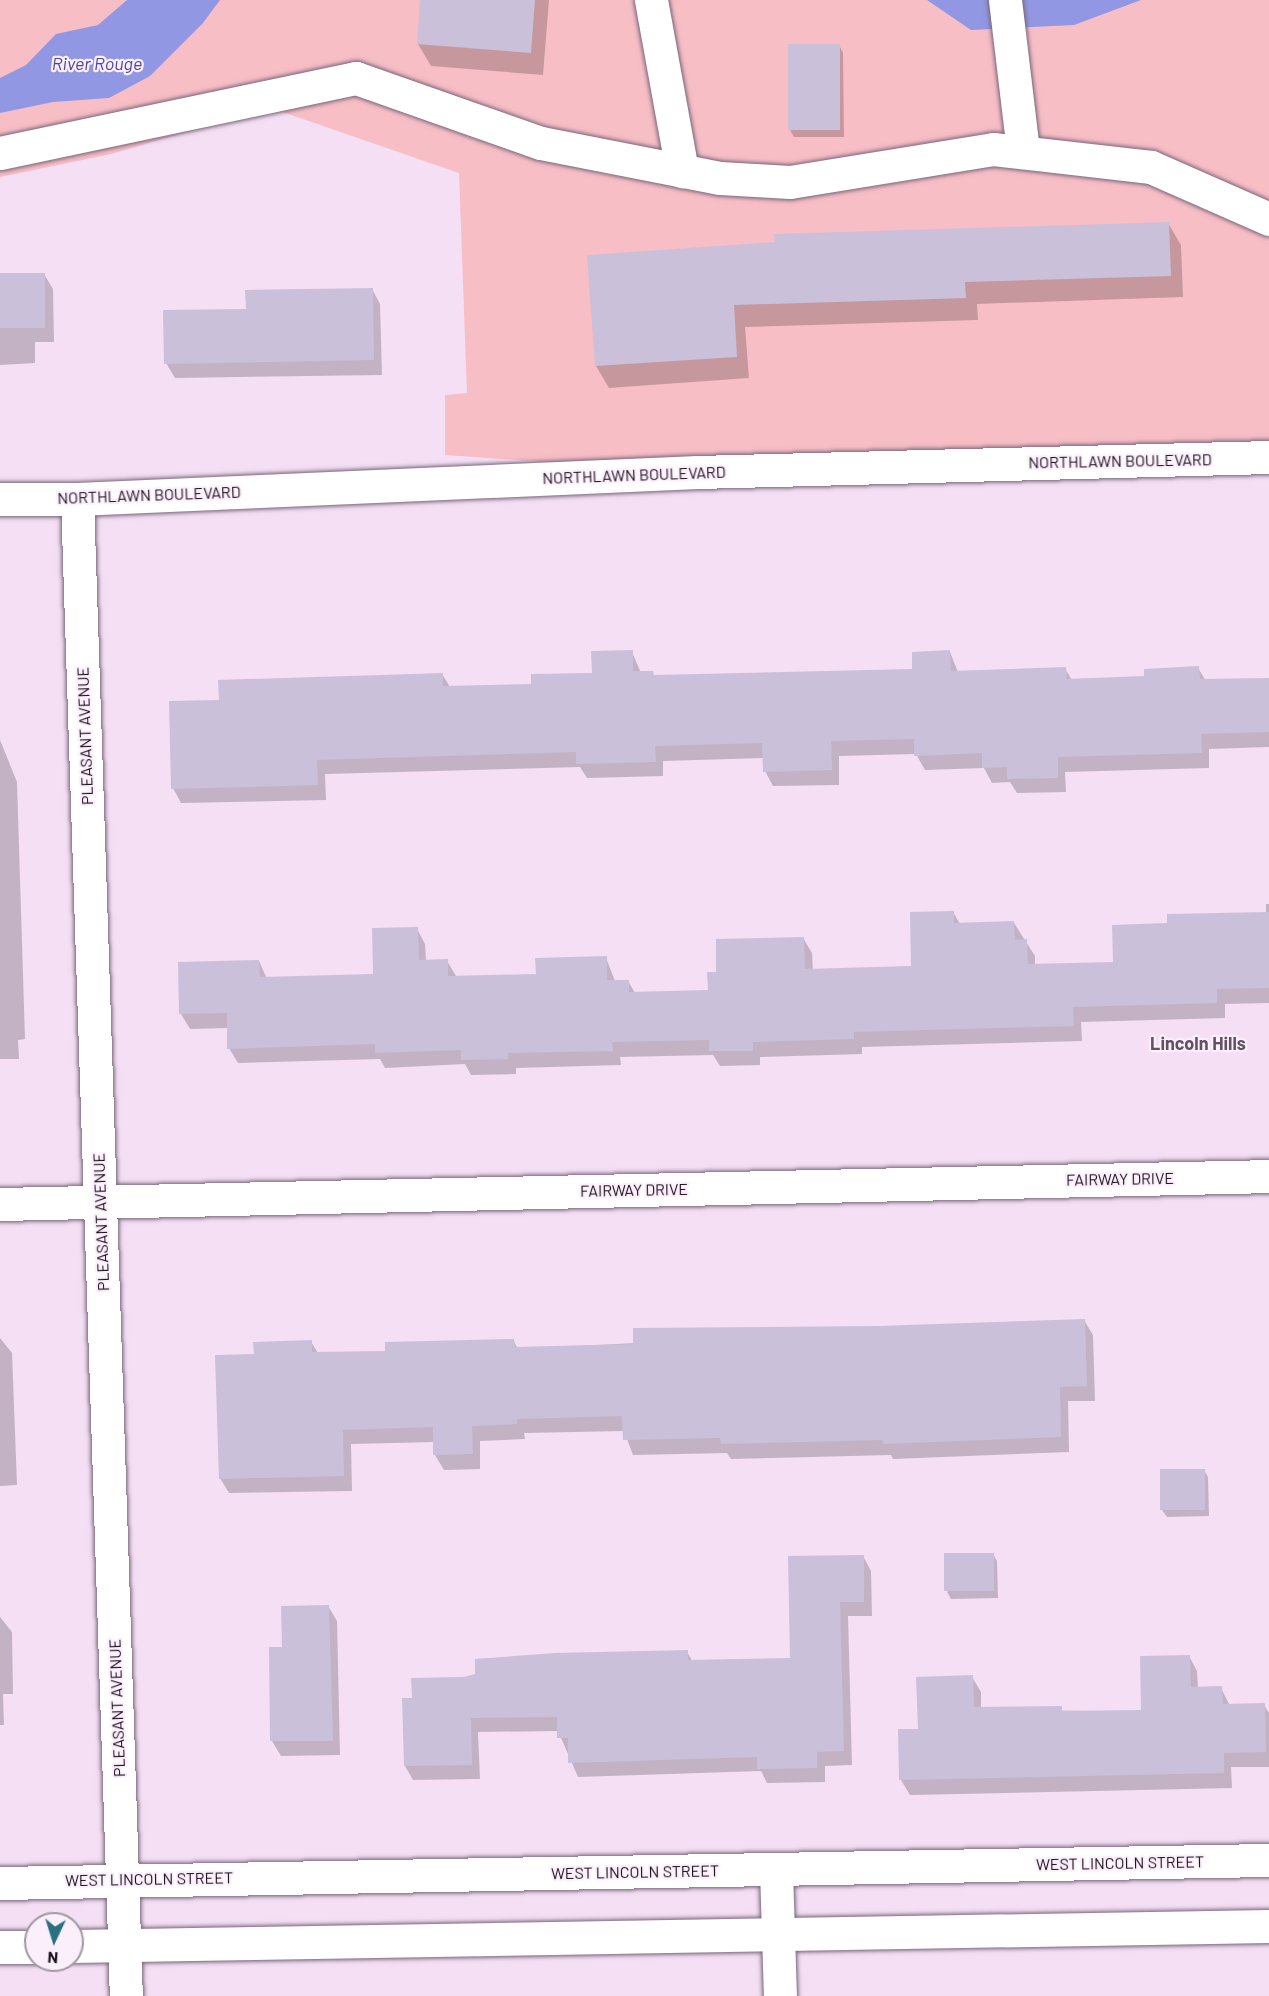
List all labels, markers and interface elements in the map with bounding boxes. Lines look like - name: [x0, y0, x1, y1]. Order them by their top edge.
- water label: River Rouge: [52, 52, 142, 74]
- street label: NORTHLAWN BOULEVARD: [1028, 450, 1212, 472]
- street label: NORTHLAWN BOULEVARD: [542, 462, 726, 488]
- street label: NORTHLAWN BOULEVARD: [57, 482, 241, 508]
- street label: PLEASANT AVENUE: [73, 667, 97, 805]
- district label: Lincoln Hills: [1150, 1032, 1246, 1054]
- street label: PLEASANT AVENUE: [89, 1153, 113, 1291]
- street label: FAIRWAY DRIVE: [1066, 1168, 1174, 1190]
- street label: FAIRWAY DRIVE: [580, 1179, 688, 1201]
- street label: PLEASANT AVENUE: [105, 1639, 129, 1777]
- street label: WEST LINCOLN STREET: [1036, 1852, 1204, 1874]
- street label: WEST LINCOLN STREET: [551, 1861, 719, 1883]
- street label: WEST LINCOLN STREET: [65, 1868, 233, 1890]
- north arrow: [24, 1912, 84, 1972]
- text: N: [47, 1949, 59, 1968]

